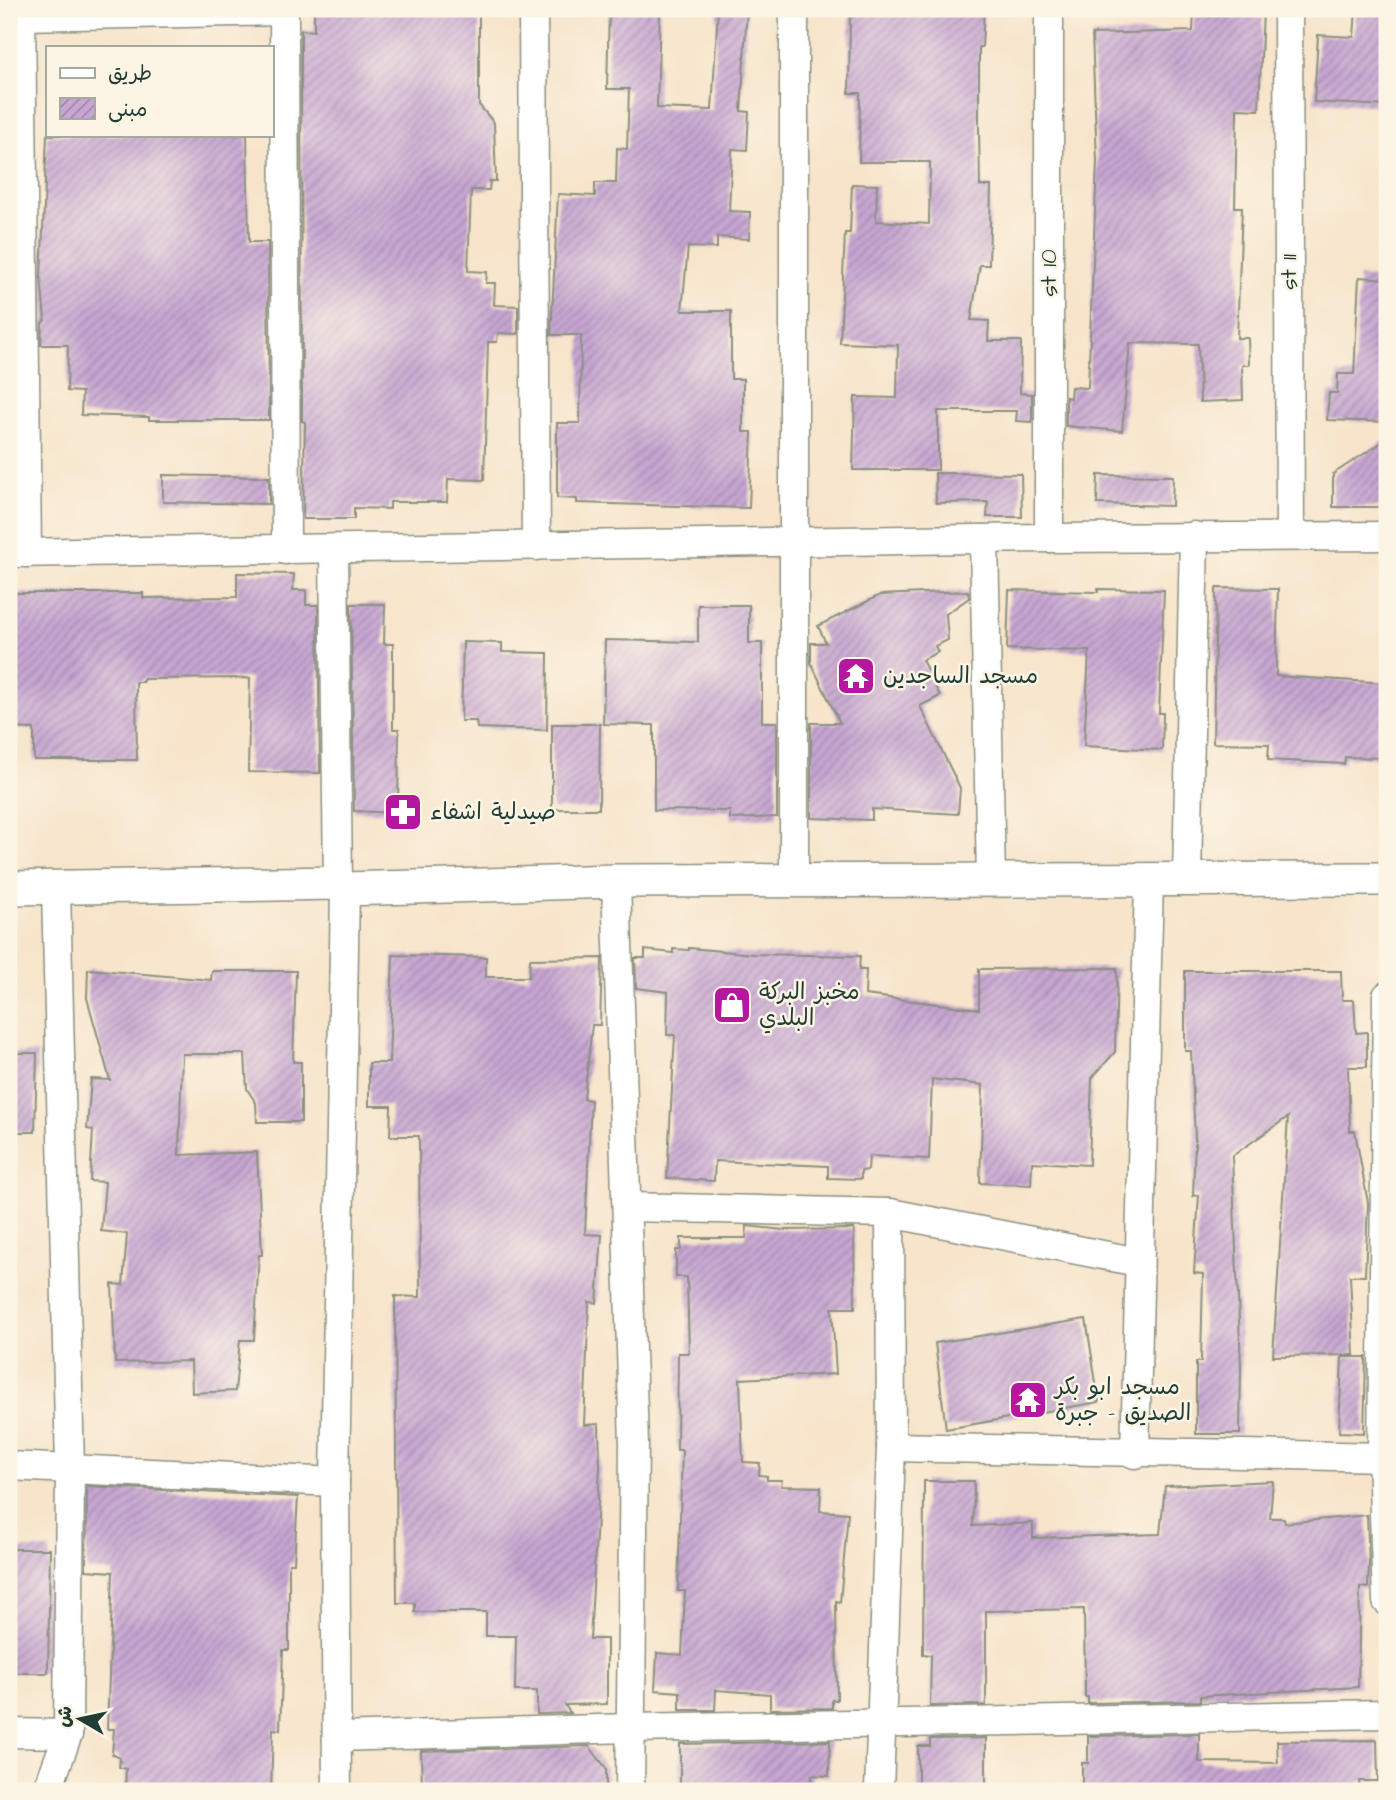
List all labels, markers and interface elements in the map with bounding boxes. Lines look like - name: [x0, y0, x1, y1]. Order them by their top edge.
- legend: [46, 46, 273, 136]
- text: طريق: [108, 59, 152, 88]
- text: مبنى: [108, 95, 147, 124]
- street label: st 10: [1033, 249, 1065, 297]
- street label: st 11: [1273, 254, 1305, 290]
- temple icon: مسجد الساجدين: [835, 655, 877, 697]
- place label: مسجد الساجدين: [883, 660, 1038, 692]
- pharmacy icon: صيدلية اشفاء: [382, 791, 424, 833]
- place label: صيدلية اشفاء: [430, 796, 556, 828]
- place label: مخبز البركة البلدي: [759, 976, 860, 1034]
- shop icon: مخبز البركة البلدي: [711, 984, 753, 1026]
- place label: مسجد ابو بكر الصديق - جبرة: [1053, 1371, 1191, 1429]
- temple icon: مسجد ابو بكر الصديق - جبرة: [1007, 1379, 1049, 1421]
- north arrow: [46, 1685, 116, 1755]
- text: ش: [50, 1704, 80, 1729]

